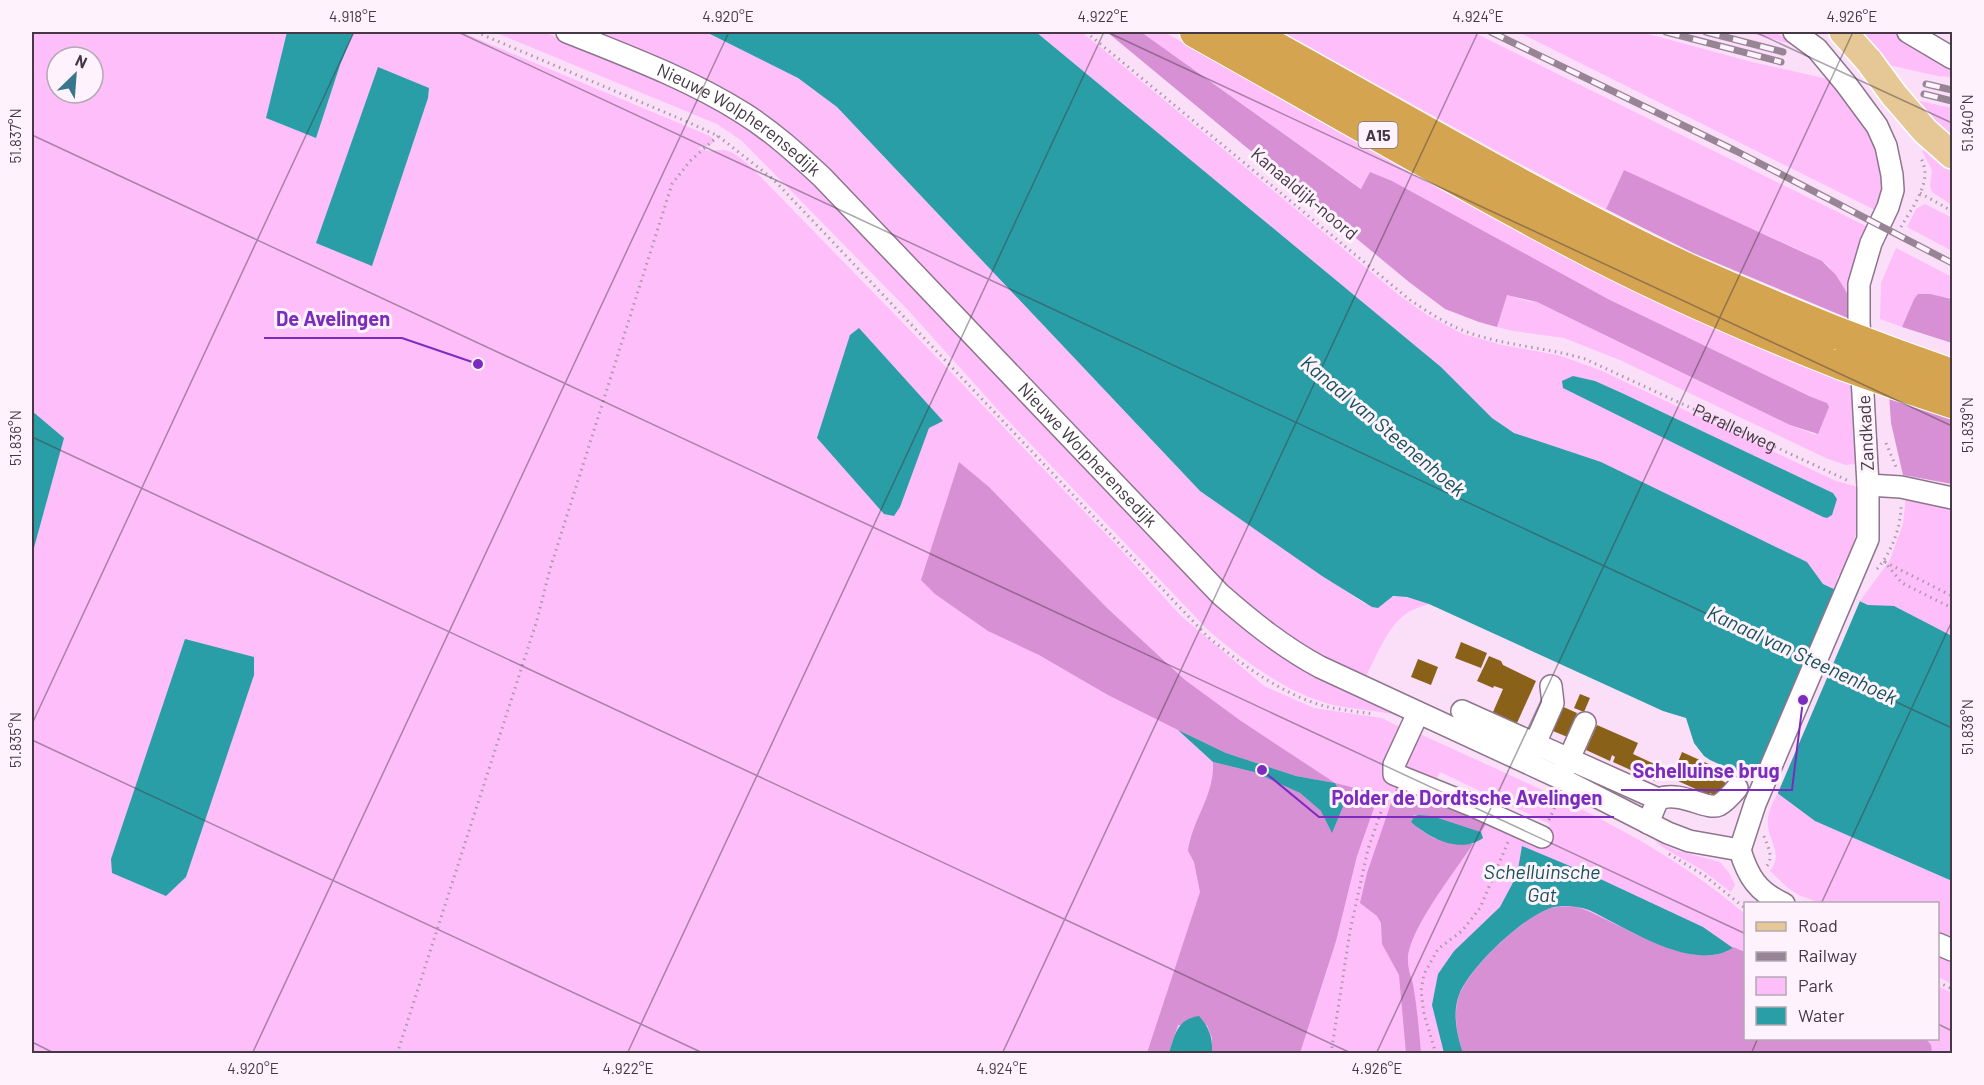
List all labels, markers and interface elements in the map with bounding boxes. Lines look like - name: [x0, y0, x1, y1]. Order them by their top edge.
- text: 4.918°E: [329, 7, 377, 25]
- text: 4.920°E: [702, 7, 754, 25]
- text: 4.922°E: [1077, 7, 1129, 25]
- text: 4.924°E: [1452, 7, 1504, 25]
- text: 4.926°E: [1827, 7, 1877, 25]
- north arrow: [45, 45, 105, 105]
- text: N: [73, 50, 90, 72]
- street label: Nieuwe Wolpherensedijk: [654, 58, 826, 180]
- text: 51.840°N: [1958, 94, 1976, 152]
- text: 51.837°N: [6, 108, 24, 164]
- road number: A15: [1358, 122, 1398, 148]
- street label: Kanaaldijk-noord: [1247, 142, 1362, 244]
- callout: De Avelingen: [264, 300, 402, 338]
- text: De Avelingen: [276, 306, 390, 330]
- water label: Kanaal van Steenenhoek: [1297, 350, 1471, 501]
- street label: Nieuwe Wolpherensedijk: [1014, 377, 1162, 531]
- street label: Zandkade: [1852, 395, 1878, 472]
- text: 51.839°N: [1958, 397, 1976, 453]
- street label: Parallelweg: [1690, 398, 1780, 456]
- text: 51.836°N: [6, 410, 24, 466]
- water label: Kanaal van Steenenhoek: [1704, 600, 1901, 709]
- text: 51.838°N: [1958, 699, 1976, 755]
- text: 51.835°N: [6, 712, 24, 768]
- callout: Schelluinse brug: [1621, 752, 1792, 790]
- text: Schelluinse brug: [1632, 758, 1780, 782]
- callout: Polder de Dordtsche Avelingen: [1319, 779, 1614, 817]
- text: Polder de Dordtsche Avelingen: [1332, 785, 1602, 809]
- water label: Schelluinsche Gat: [1484, 859, 1600, 906]
- legend: [1744, 902, 1939, 1040]
- text: Road: [1798, 914, 1838, 936]
- text: Railway: [1798, 944, 1857, 966]
- text: Park: [1798, 974, 1833, 996]
- text: Water: [1798, 1004, 1845, 1026]
- text: 4.920°E: [227, 1059, 279, 1077]
- text: 4.922°E: [602, 1059, 654, 1077]
- text: 4.924°E: [976, 1059, 1028, 1077]
- text: 4.926°E: [1352, 1059, 1402, 1077]

